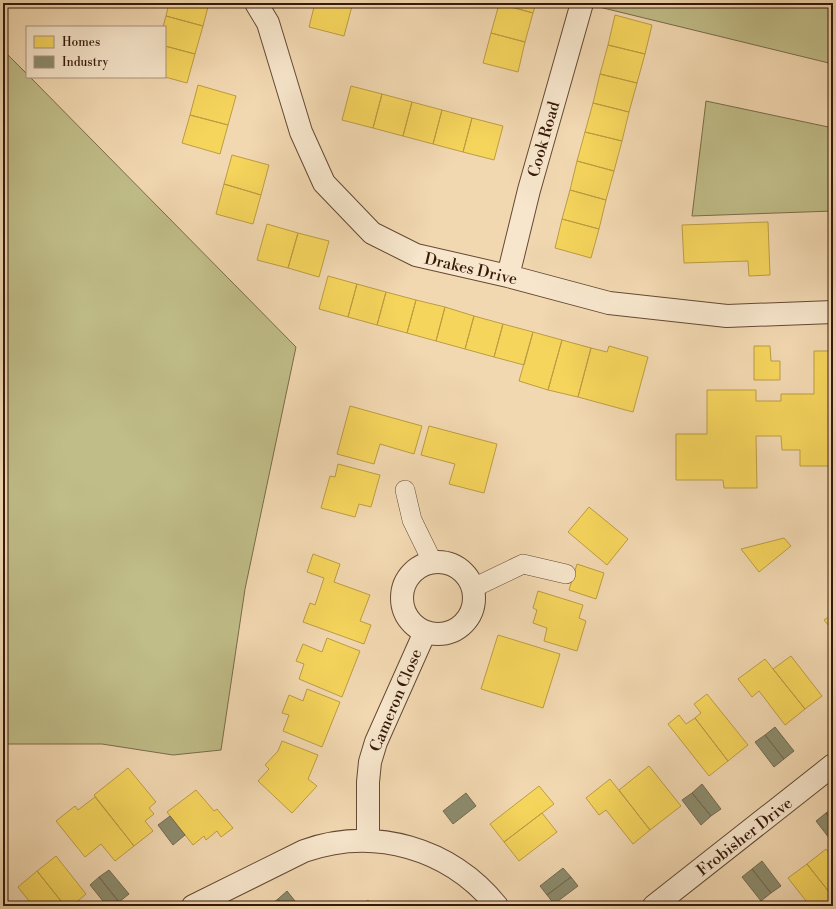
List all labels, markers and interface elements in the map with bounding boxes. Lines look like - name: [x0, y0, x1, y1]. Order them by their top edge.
- legend: [26, 26, 166, 78]
- text: Homes: [62, 35, 100, 50]
- text: Industry: [62, 55, 109, 70]
- street label: Cook Road: [524, 99, 564, 179]
- street label: Drakes Drive: [422, 249, 519, 289]
- street label: Cameron Close: [365, 646, 427, 755]
- street label: Frobisher Drive: [693, 793, 796, 880]

